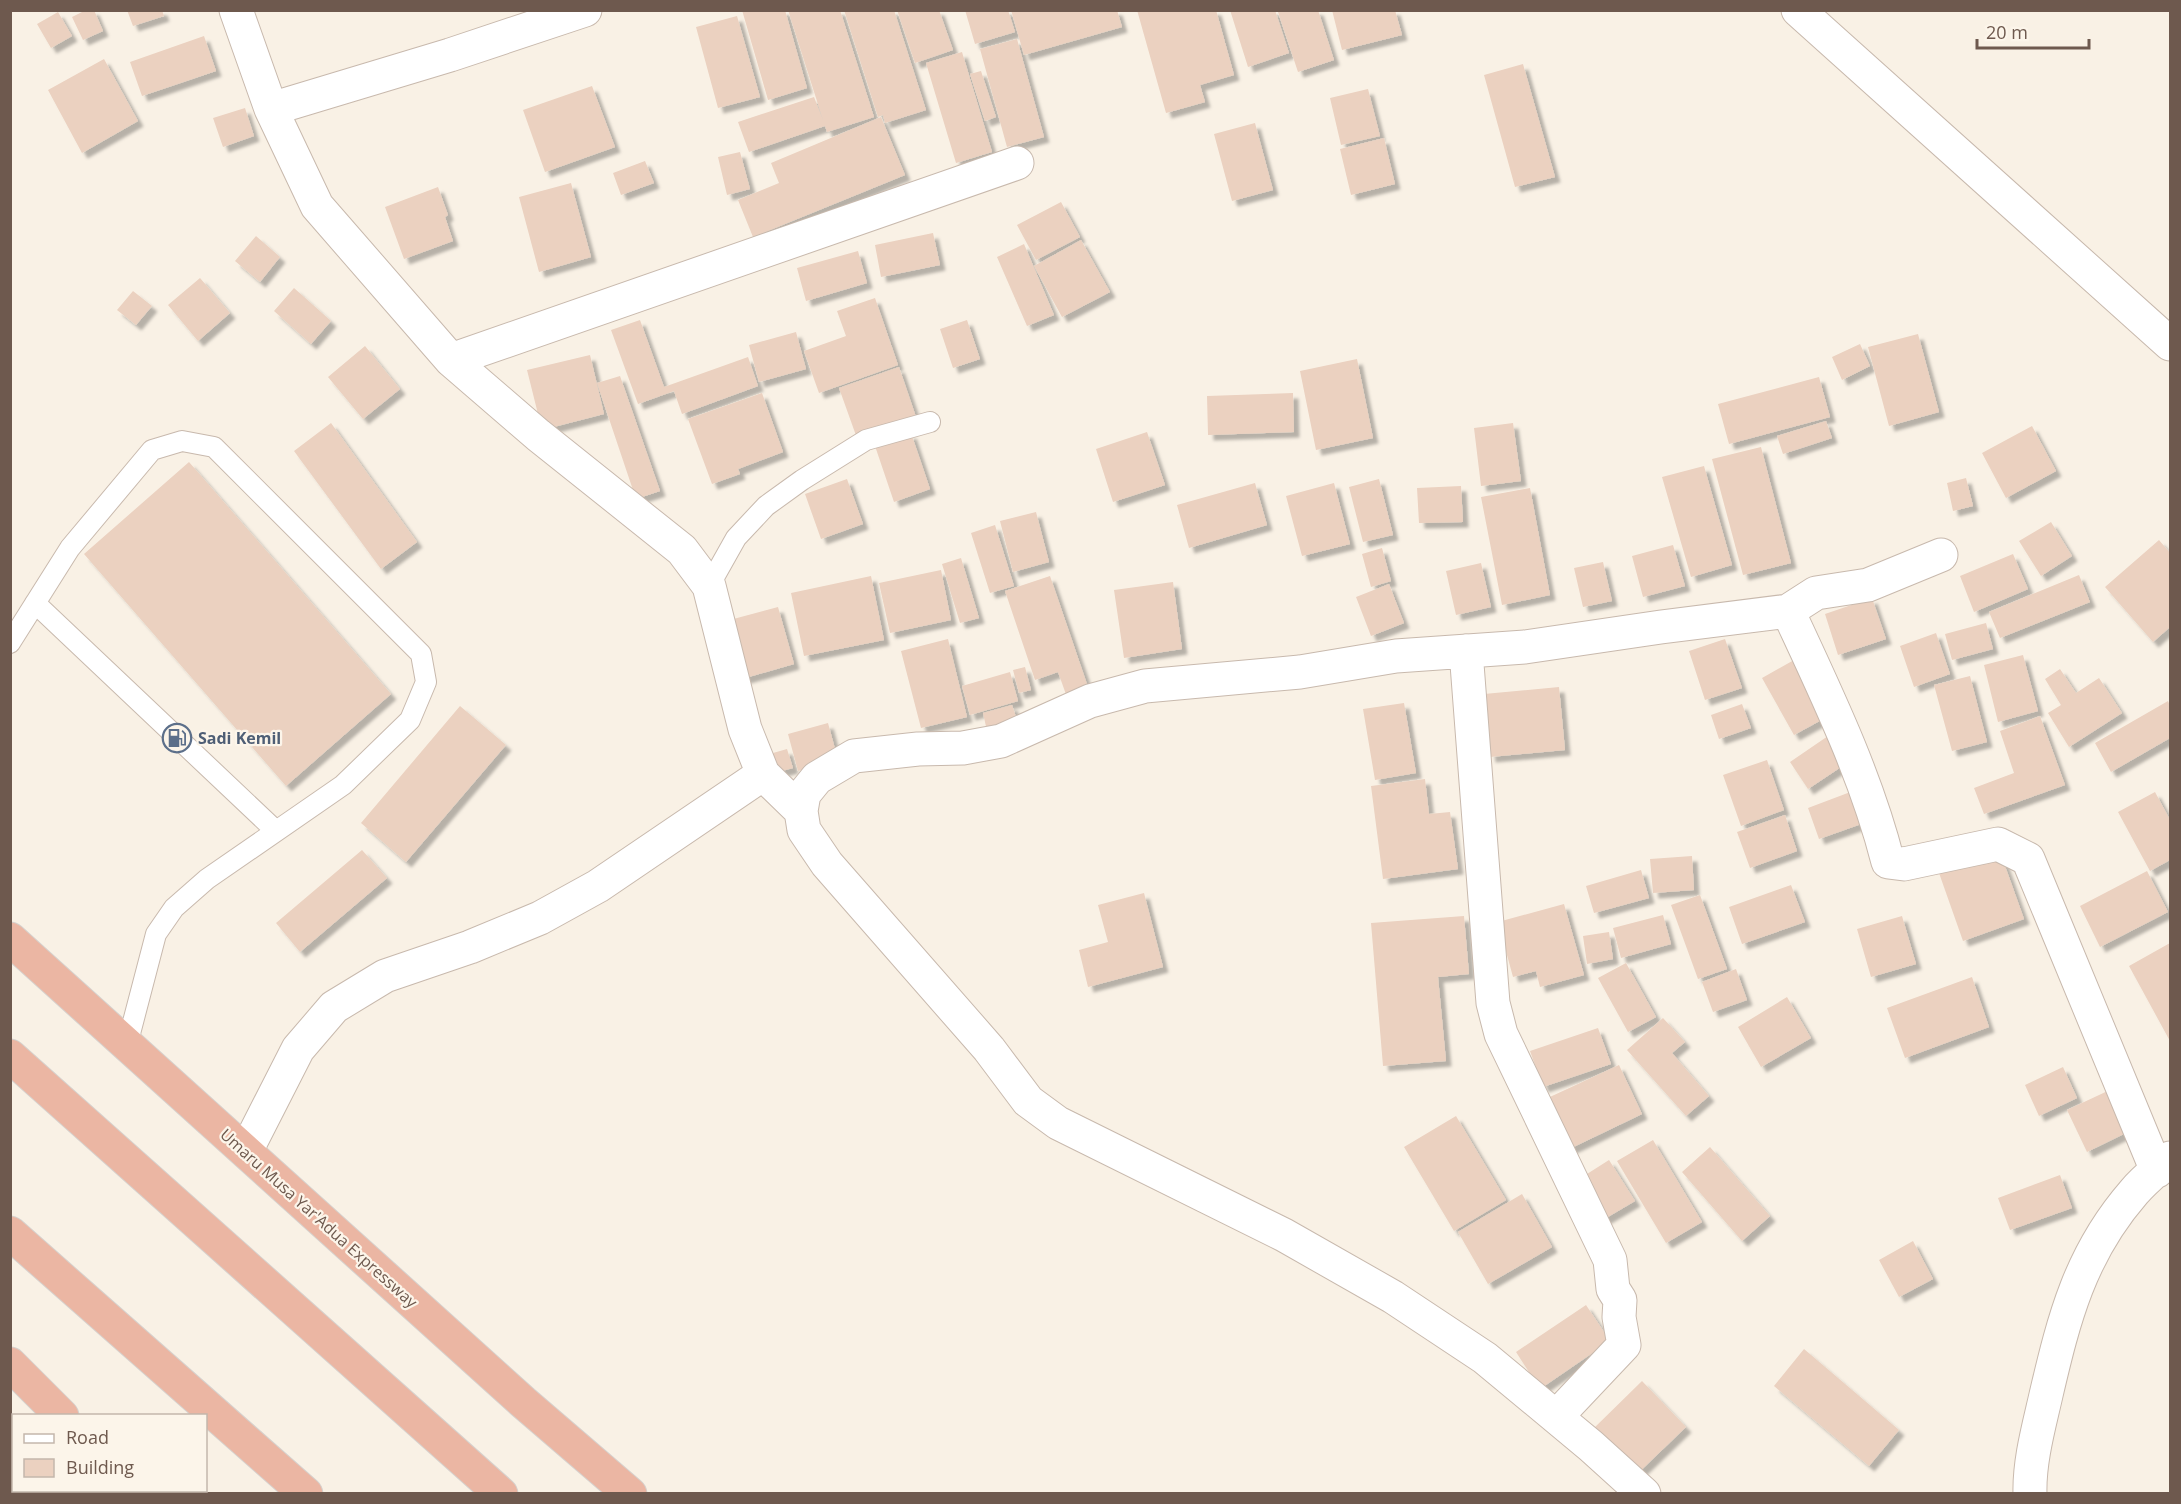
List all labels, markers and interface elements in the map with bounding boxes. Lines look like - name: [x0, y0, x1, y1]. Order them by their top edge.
- scale bar: [1977, 12, 2090, 50]
- text: 20 m: [1986, 20, 2028, 44]
- fuel station icon: Sadi Kemil: [161, 722, 193, 754]
- place label: Sadi Kemil: [198, 727, 281, 749]
- street label: Umaru Musa Yar'Adua Expressway: [216, 1123, 423, 1313]
- legend: [12, 1414, 207, 1492]
- text: Road: [66, 1425, 109, 1449]
- text: Building: [66, 1455, 134, 1479]

